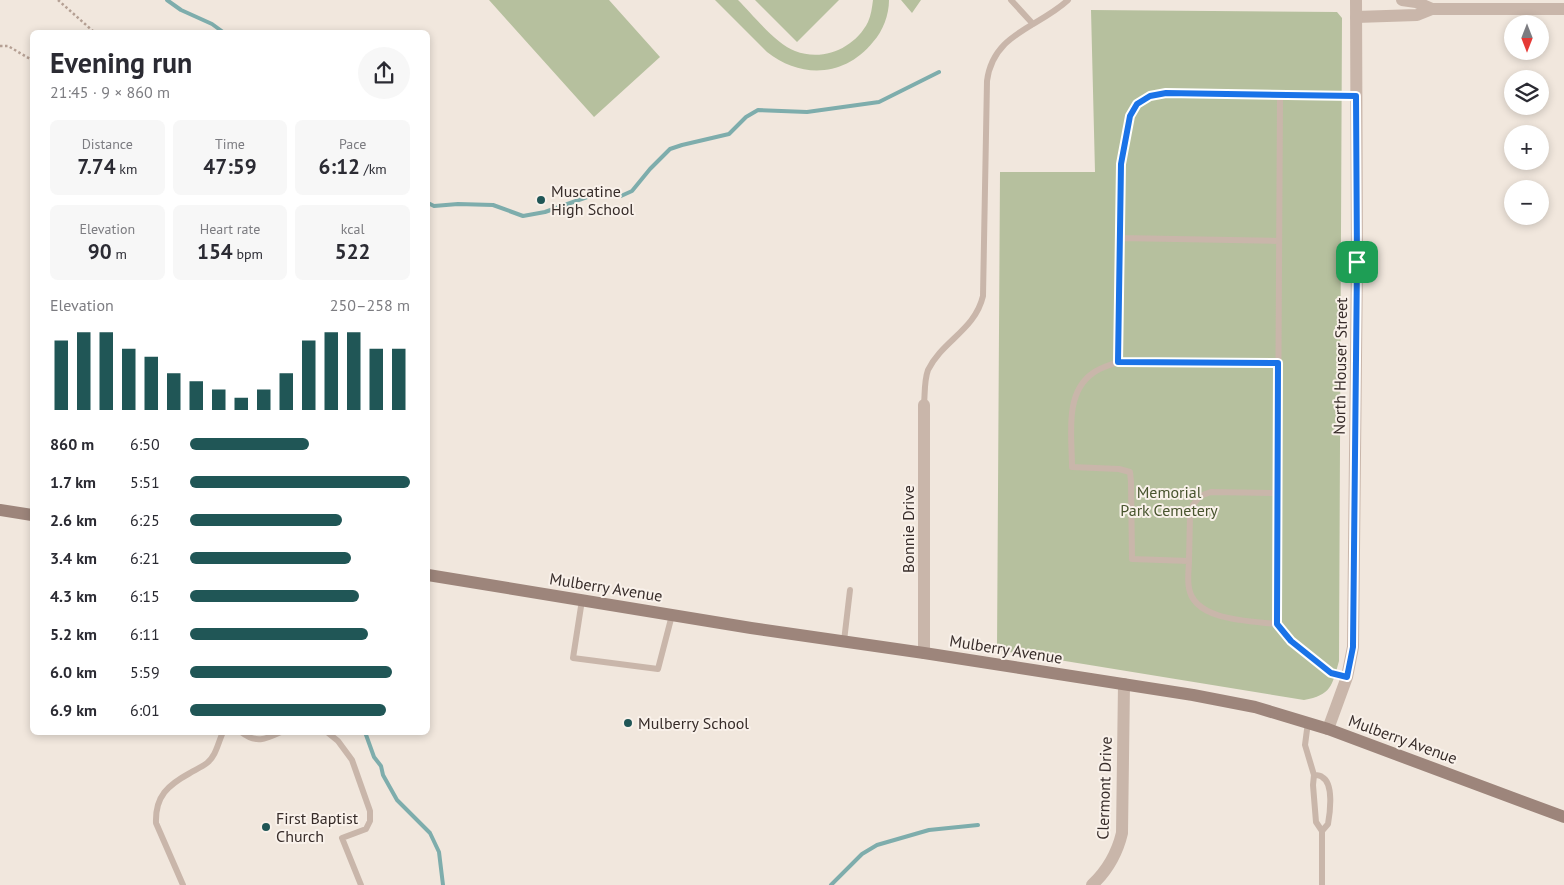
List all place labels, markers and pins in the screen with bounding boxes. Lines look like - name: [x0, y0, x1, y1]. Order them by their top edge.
- place label: Muscatine High School: [551, 181, 634, 219]
- marker: Muscatine High School: [535, 194, 547, 206]
- pin: [1336, 241, 1378, 283]
- place label: Mulberry School: [638, 713, 749, 733]
- marker: Mulberry School: [622, 717, 634, 729]
- place label: First Baptist Church: [276, 808, 359, 846]
- marker: First Baptist Church: [260, 821, 272, 833]

